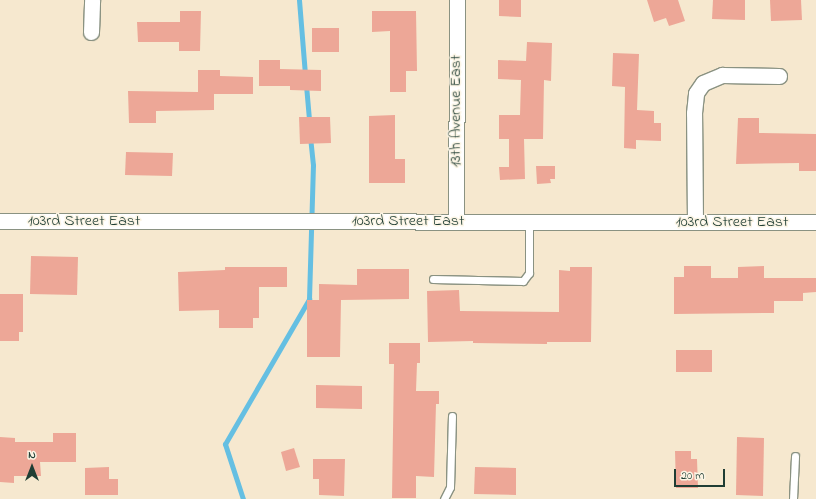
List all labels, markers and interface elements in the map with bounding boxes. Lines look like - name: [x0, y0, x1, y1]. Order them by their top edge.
- street label: 13th Avenue East: [446, 55, 466, 167]
- street label: 103rd Street East: [28, 211, 140, 231]
- street label: 103rd Street East: [352, 211, 464, 231]
- street label: 103rd Street East: [676, 212, 788, 232]
- north arrow: [12, 447, 52, 487]
- text: N: [28, 447, 36, 463]
- scale bar: [676, 461, 727, 487]
- text: 20 m: [681, 467, 704, 485]

